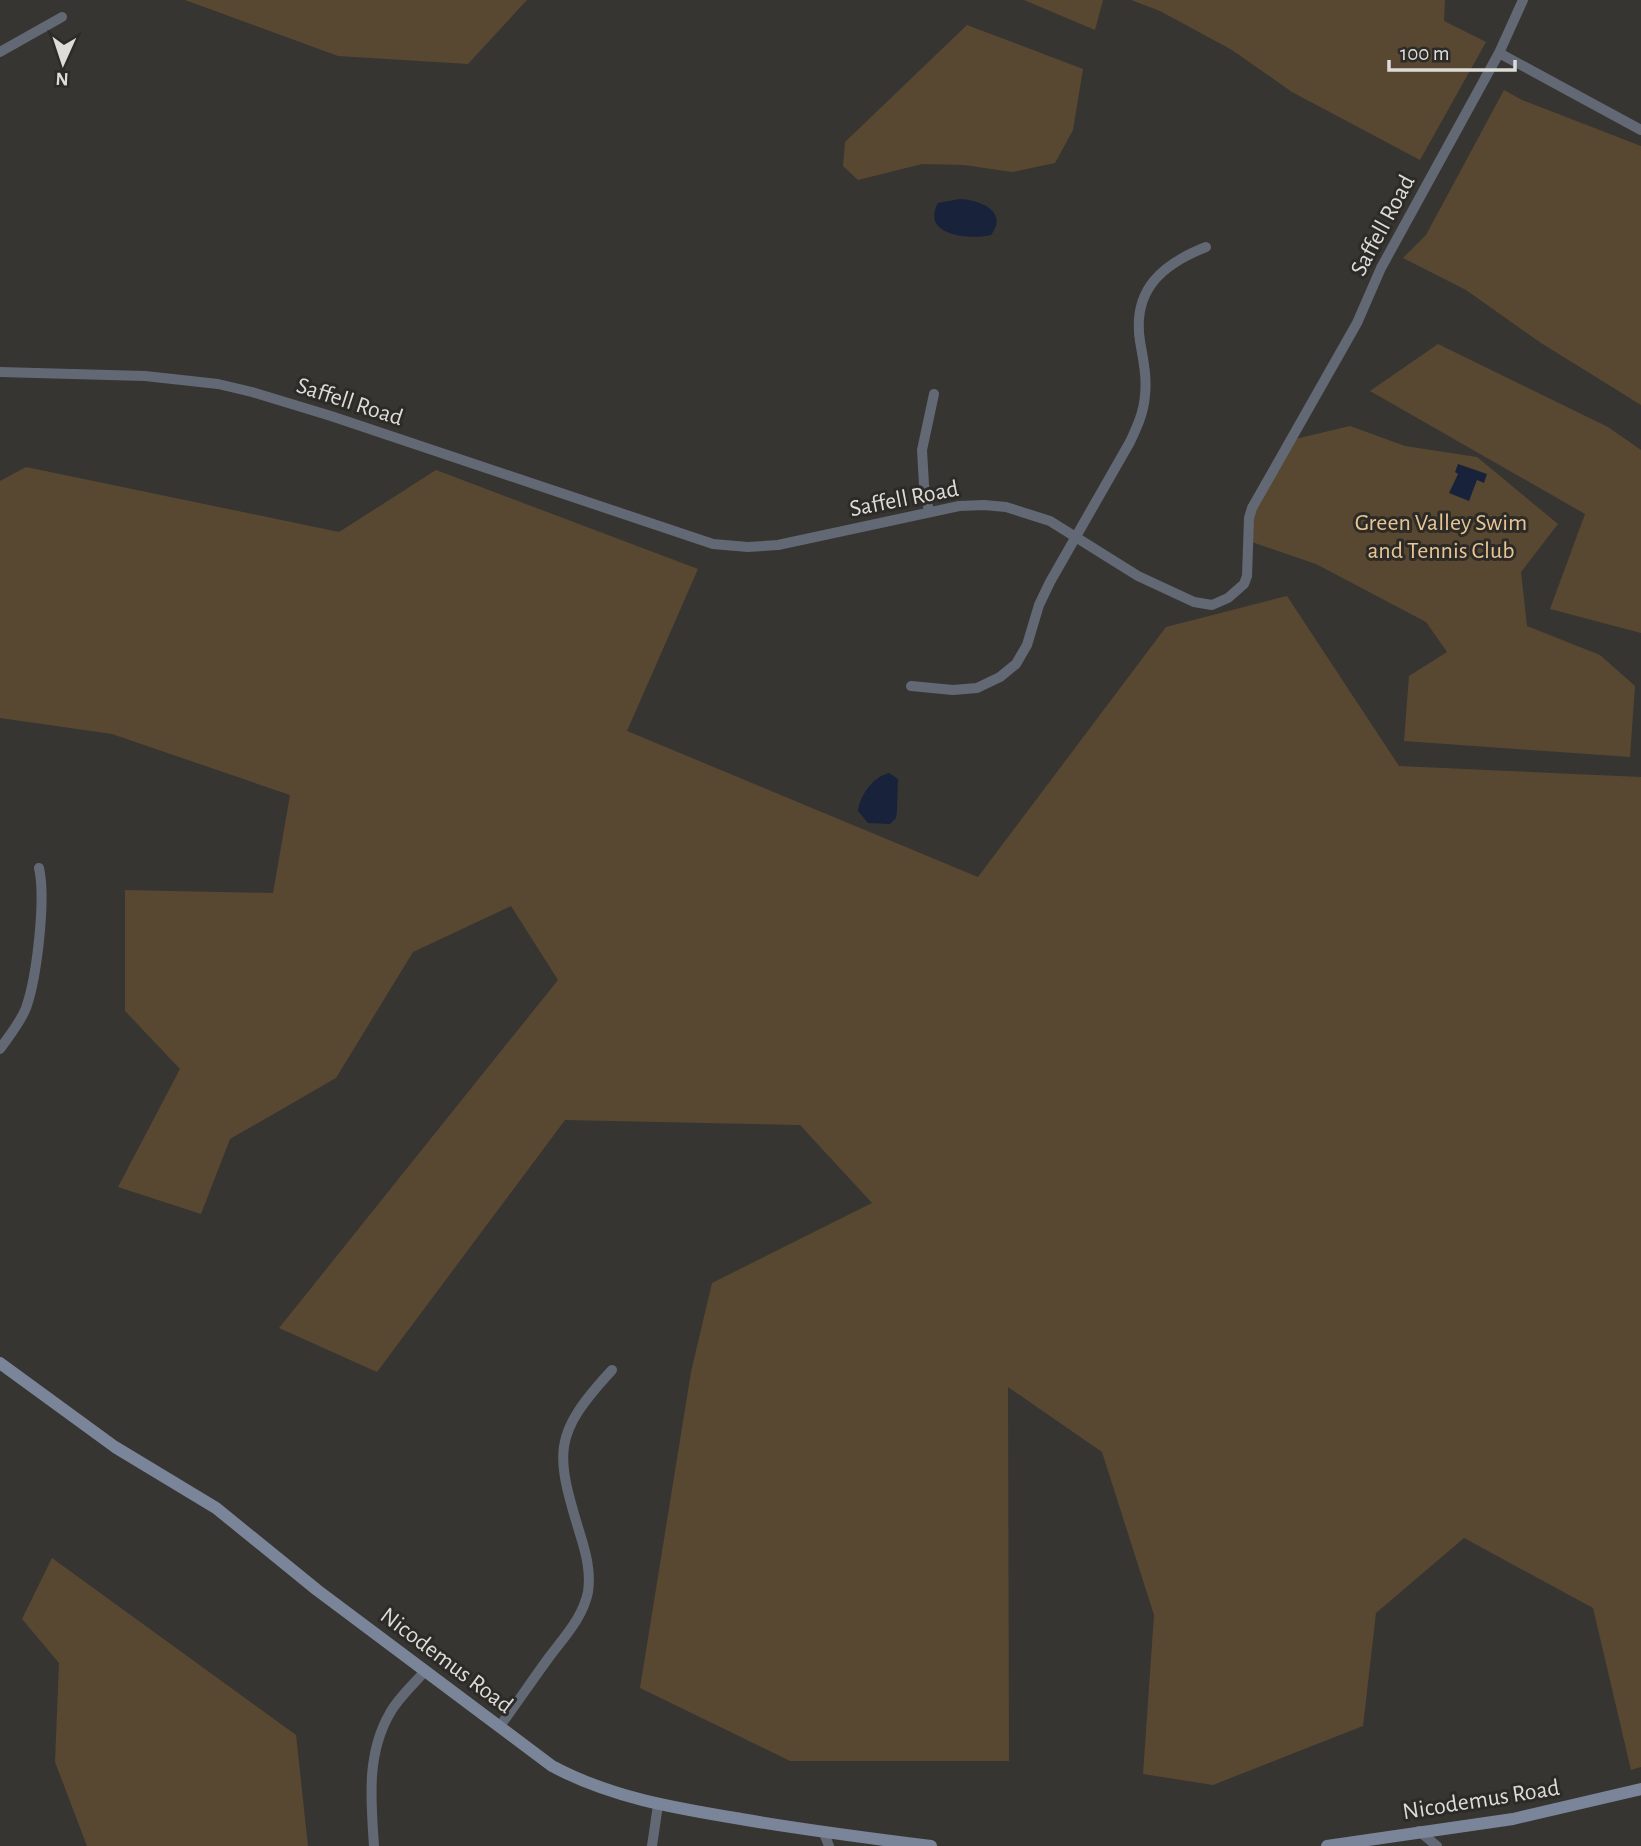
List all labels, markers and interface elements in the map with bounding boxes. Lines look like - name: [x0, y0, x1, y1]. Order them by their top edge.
- north arrow: [28, 28, 98, 98]
- scale bar: [1389, 28, 1515, 72]
- text: 100 m: [1400, 43, 1450, 64]
- text: N: [55, 69, 69, 88]
- street label: Saffell Road: [1346, 171, 1419, 280]
- street label: Saffell Road: [293, 373, 406, 430]
- street label: Saffell Road: [848, 477, 961, 521]
- park label: Green Valley Swim and Tennis Club: [1355, 511, 1527, 563]
- street label: Nicodemus Road: [376, 1603, 517, 1718]
- street label: Nicodemus Road: [1401, 1776, 1561, 1824]

